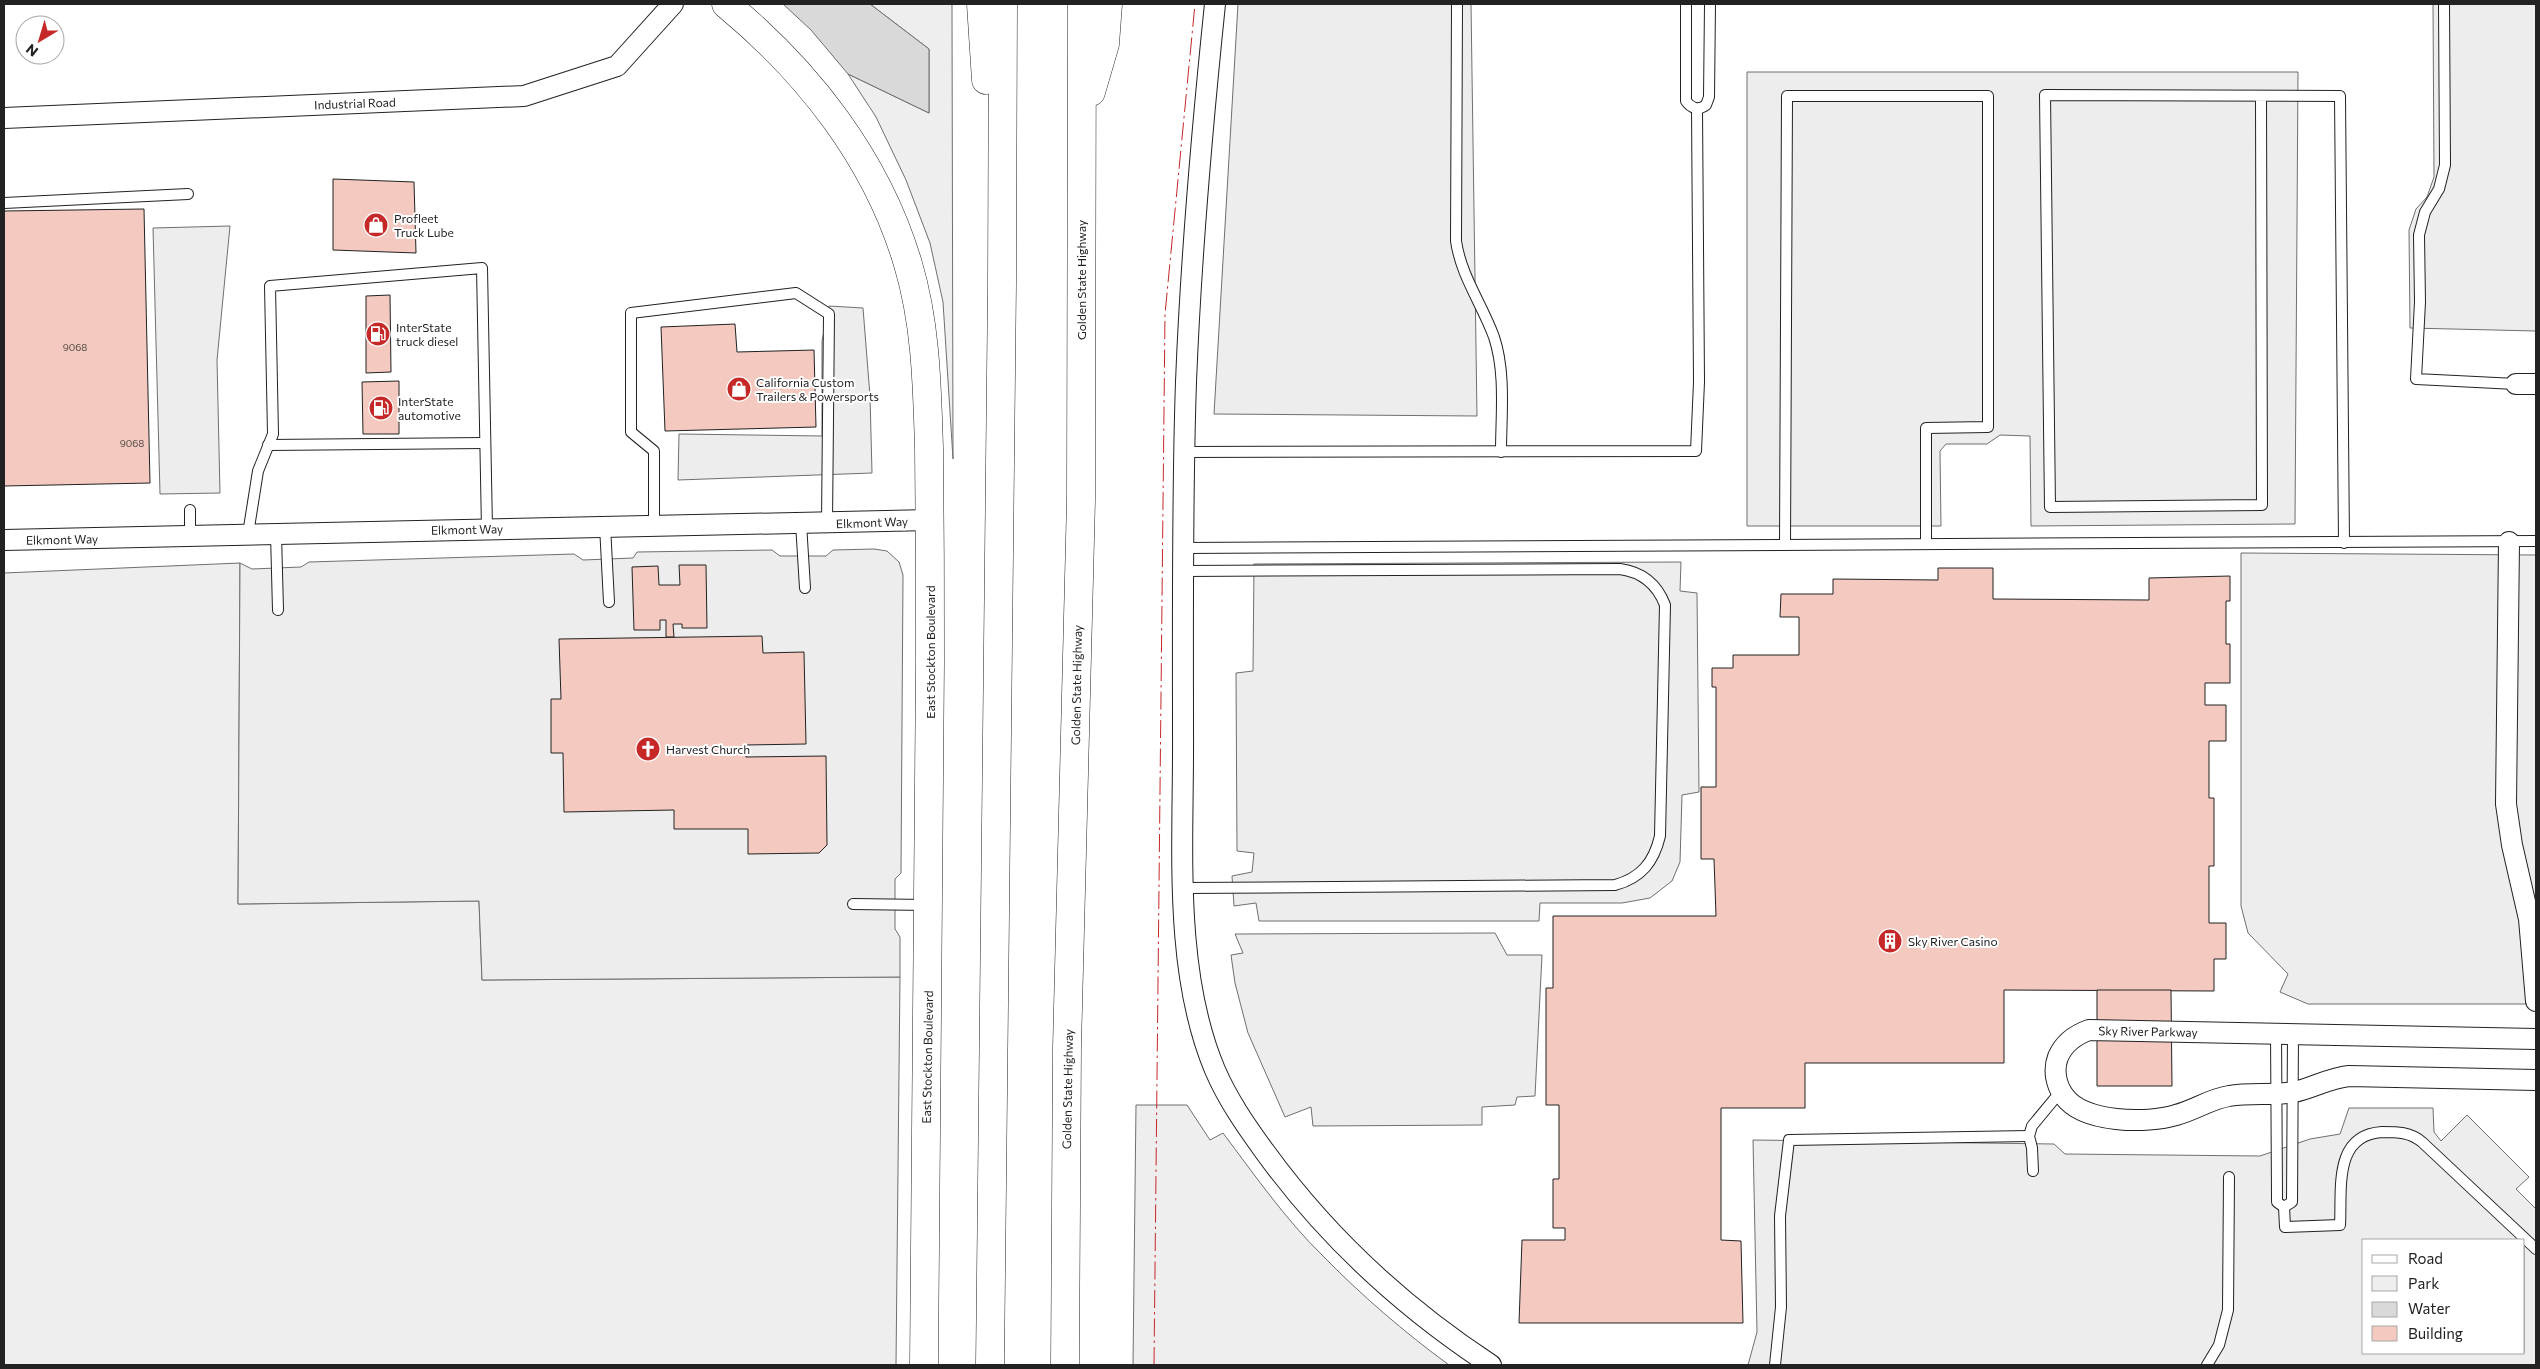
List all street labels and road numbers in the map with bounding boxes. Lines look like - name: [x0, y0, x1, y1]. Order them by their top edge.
- street label: Industrial Road: [314, 95, 396, 111]
- street label: Golden State Highway: [1074, 220, 1088, 340]
- street label: Elkmont Way: [836, 514, 908, 530]
- street label: Elkmont Way: [431, 521, 503, 537]
- street label: Elkmont Way: [26, 531, 98, 547]
- street label: East Stockton Boulevard: [923, 585, 937, 719]
- street label: Golden State Highway: [1068, 625, 1084, 745]
- street label: East Stockton Boulevard: [919, 990, 935, 1124]
- street label: Sky River Parkway: [2098, 1023, 2198, 1039]
- street label: Golden State Highway: [1059, 1029, 1075, 1149]

